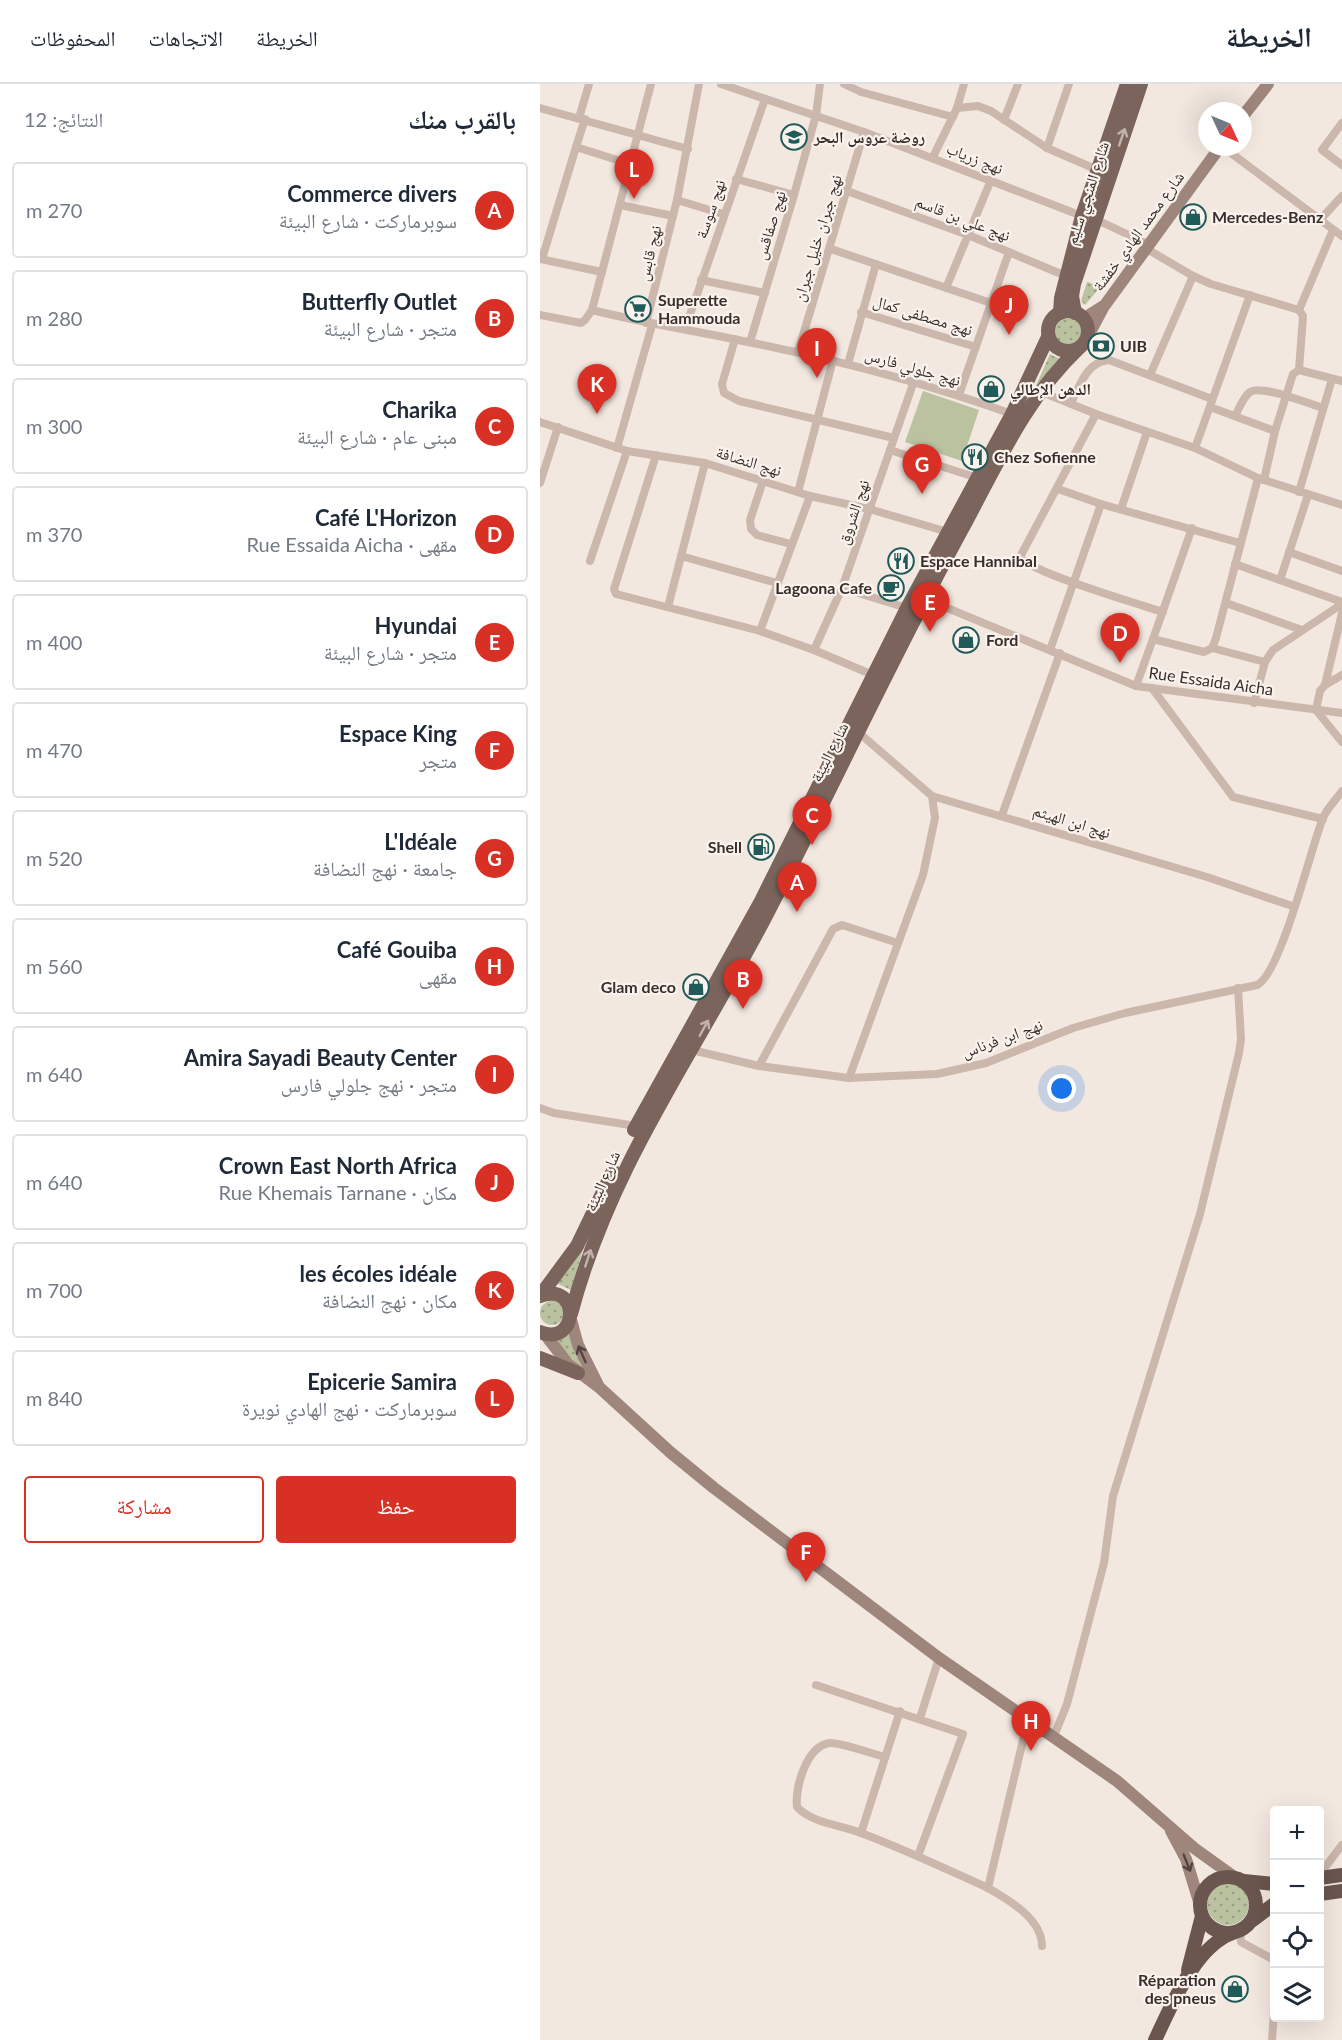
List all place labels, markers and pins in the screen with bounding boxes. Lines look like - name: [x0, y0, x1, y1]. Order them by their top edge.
- school or university icon: روضة عروس البحر: [779, 122, 809, 152]
- place label: روضة عروس البحر: [813, 127, 925, 147]
- pin: L: [614, 150, 653, 199]
- shop icon: Mercedes-Benz: [1178, 202, 1208, 232]
- place label: Mercedes-Benz: [1212, 207, 1323, 226]
- pin: J: [990, 286, 1028, 335]
- place label: Superette Hammouda: [658, 290, 740, 327]
- supermarket icon: Superette Hammouda: [623, 294, 653, 324]
- pin: I: [798, 328, 836, 378]
- bank icon: UIB: [1086, 331, 1116, 361]
- place label: UIB: [1120, 336, 1147, 355]
- pin: K: [578, 364, 616, 414]
- shop icon: الدهن الإطالي: [976, 374, 1006, 404]
- place label: الدهن الإطالي: [1010, 379, 1091, 402]
- restaurant icon: Chez Sofienne: [960, 442, 990, 472]
- pin: G: [902, 444, 941, 494]
- place label: Chez Sofienne: [994, 447, 1096, 466]
- restaurant icon: Espace Hannibal: [886, 546, 916, 576]
- place label: Espace Hannibal: [920, 551, 1037, 570]
- cafe icon: Lagoona Cafe: [876, 573, 906, 603]
- place label: Lagoona Cafe: [775, 578, 872, 597]
- pin: E: [910, 582, 950, 632]
- pin: D: [1100, 614, 1140, 663]
- shop icon: Ford: [951, 625, 981, 655]
- place label: Ford: [986, 630, 1018, 649]
- pin: C: [792, 796, 832, 845]
- fuel station icon: Shell: [746, 832, 776, 862]
- place label: Shell: [708, 837, 742, 856]
- pin: A: [778, 862, 816, 912]
- pin: B: [724, 960, 762, 1009]
- shop icon: Glam deco: [681, 972, 711, 1002]
- place label: Glam deco: [601, 977, 676, 996]
- pin: F: [786, 1532, 826, 1582]
- pin: H: [1012, 1702, 1050, 1751]
- place label: Réparation des pneus: [1138, 1970, 1216, 2007]
- shop icon: Réparation des pneus: [1220, 1974, 1250, 2004]

